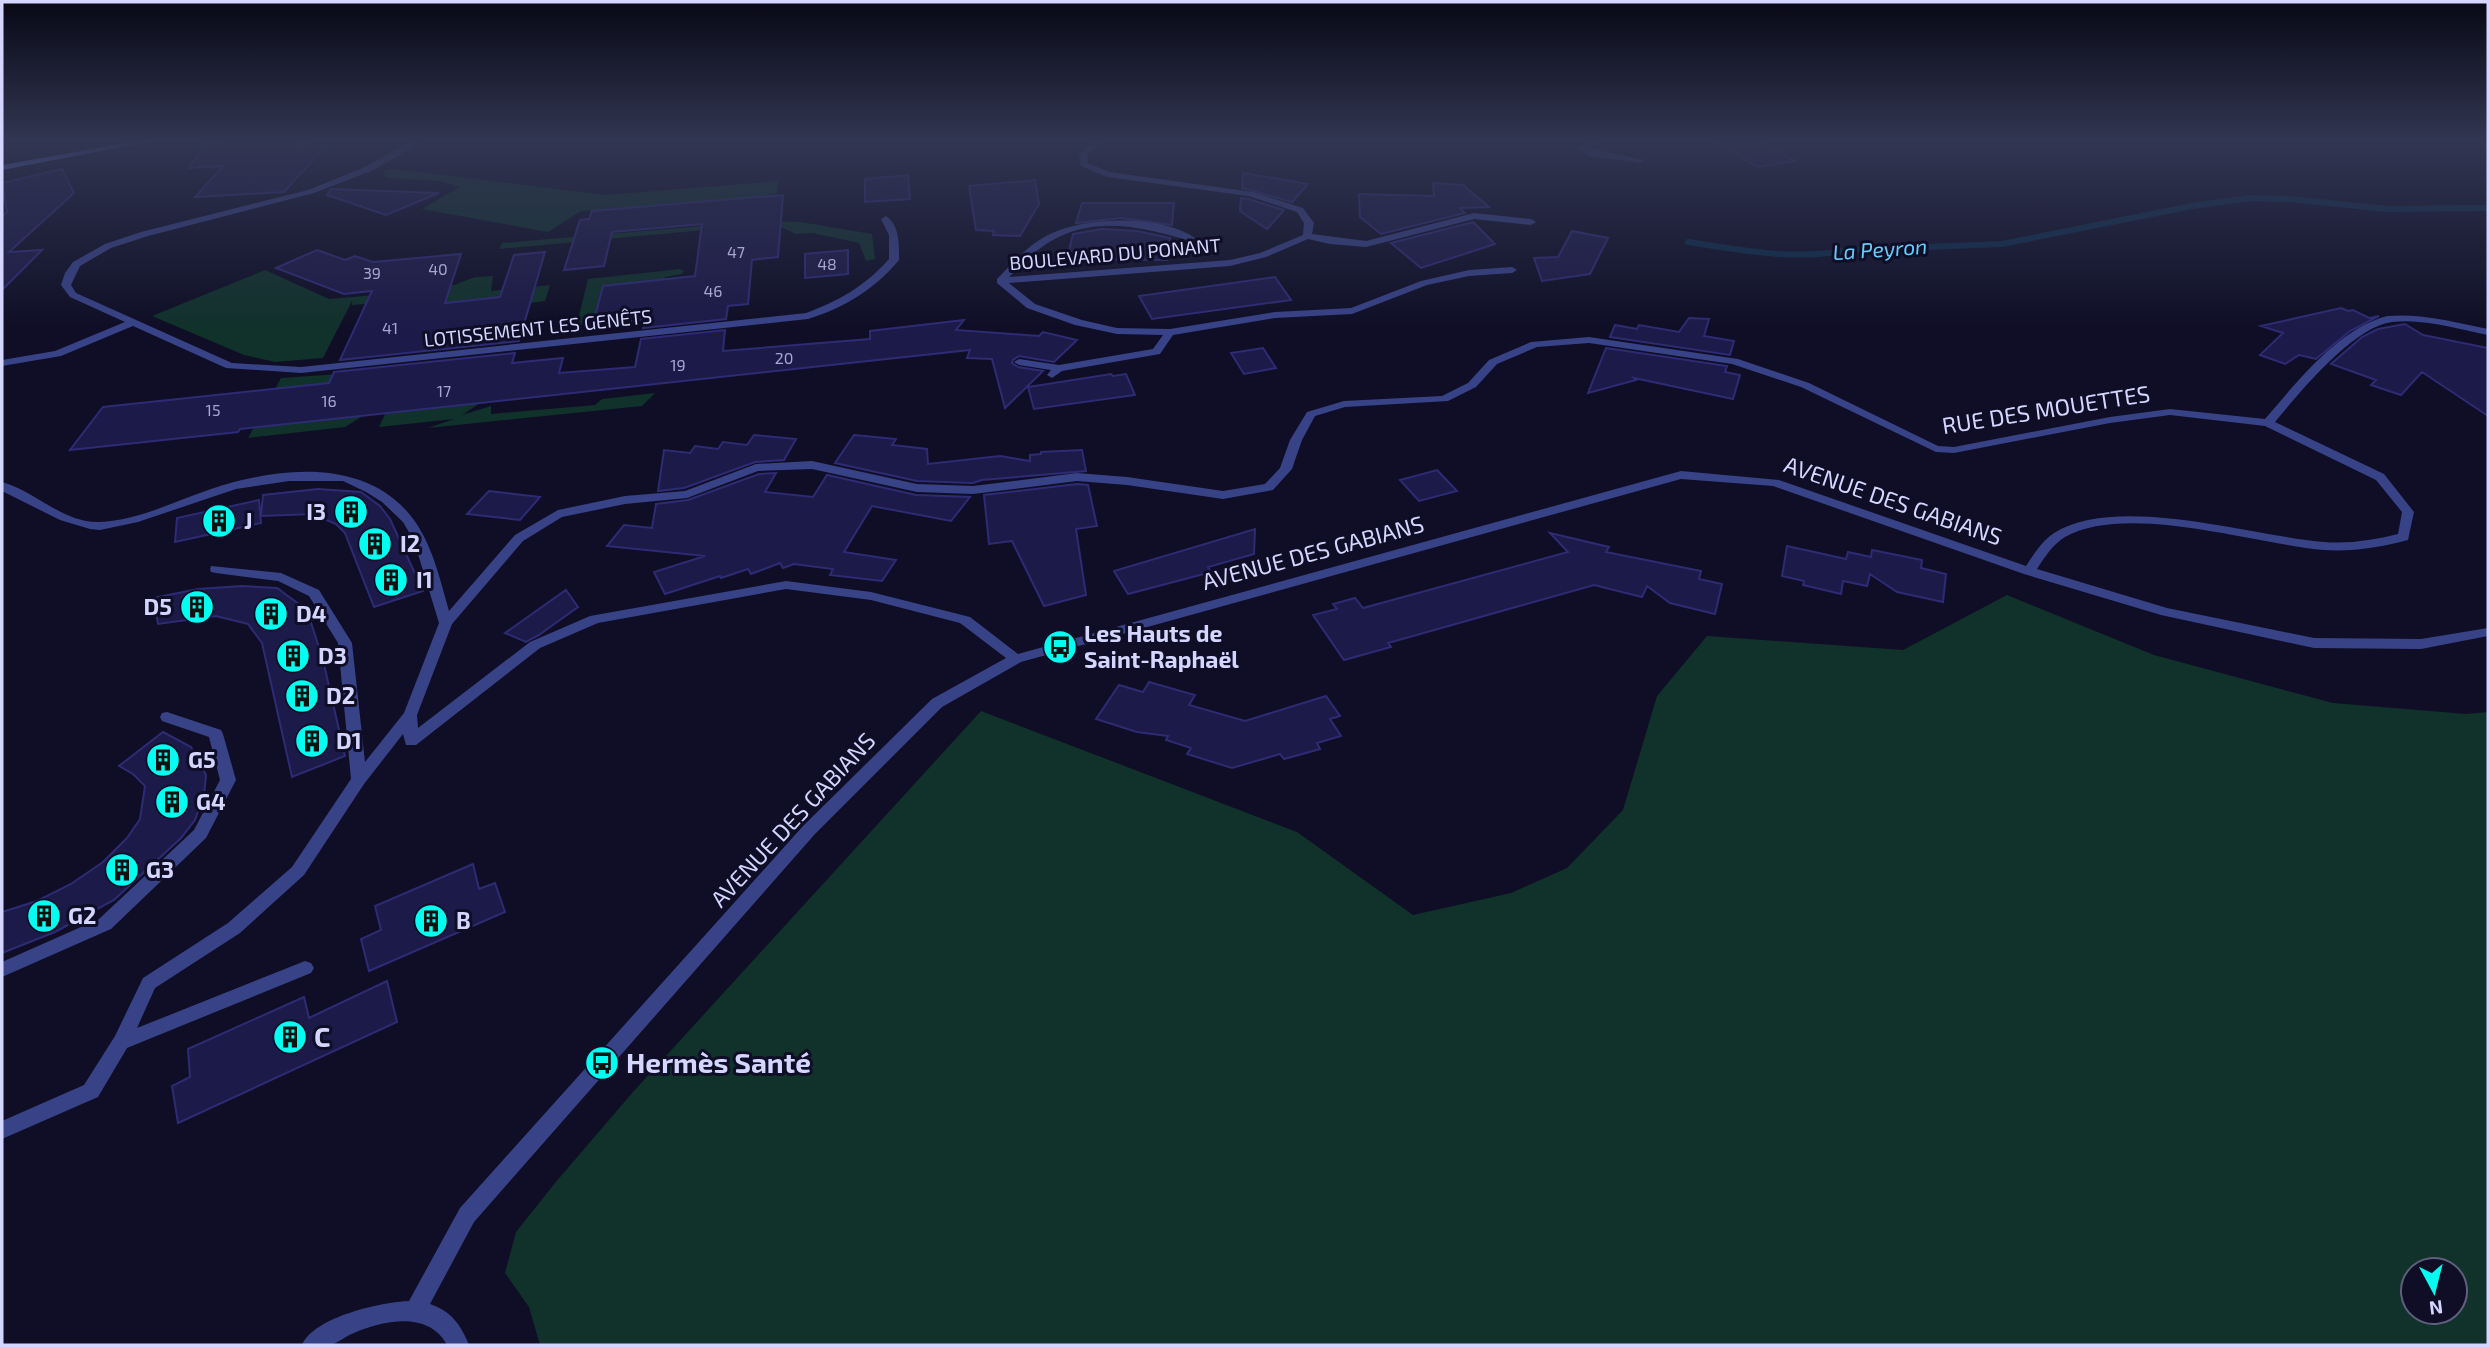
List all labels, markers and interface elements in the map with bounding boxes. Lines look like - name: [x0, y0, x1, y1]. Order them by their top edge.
- street label: BOULEVARD DU PONANT: [1008, 233, 1222, 274]
- water label: La Peyron: [1832, 233, 1928, 265]
- house number: 47: [727, 242, 745, 261]
- house number: 48: [817, 254, 837, 273]
- house number: 40: [428, 259, 448, 278]
- house number: 39: [363, 263, 381, 282]
- house number: 46: [704, 281, 723, 300]
- street label: LOTISSEMENT LES GENÊTS: [423, 304, 653, 351]
- house number: 41: [382, 318, 398, 337]
- house number: 20: [775, 348, 793, 367]
- house number: 19: [670, 355, 686, 374]
- street label: RUE DES MOUETTES: [1940, 379, 2152, 439]
- house number: 17: [437, 381, 451, 400]
- house number: 16: [321, 391, 337, 410]
- house number: 15: [206, 400, 220, 419]
- street label: AVENUE DES GABIANS: [1781, 450, 2006, 551]
- building icon: I3: [332, 493, 370, 531]
- place label: I3: [306, 497, 326, 525]
- building icon: J: [200, 502, 238, 540]
- place label: J: [244, 506, 253, 534]
- street label: AVENUE DES GABIANS: [1199, 509, 1427, 595]
- building icon: I2: [356, 525, 394, 563]
- place label: I2: [400, 529, 420, 557]
- building icon: I1: [372, 561, 410, 599]
- place label: I1: [416, 565, 433, 593]
- building icon: D5: [178, 588, 216, 626]
- place label: D5: [144, 592, 172, 620]
- building icon: D4: [252, 595, 290, 633]
- place label: D4: [296, 599, 326, 627]
- place label: Les Hauts de Saint-Raphaël: [1084, 619, 1239, 673]
- bus stop icon: Les Hauts de Saint-Raphaël: [1041, 628, 1079, 666]
- building icon: D3: [274, 637, 312, 675]
- place label: D3: [318, 641, 347, 669]
- building icon: D2: [283, 677, 321, 715]
- place label: D2: [326, 681, 355, 709]
- building icon: D1: [293, 722, 331, 760]
- place label: D1: [336, 726, 362, 754]
- street label: AVENUE DES GABIANS: [704, 726, 880, 912]
- building icon: G5: [144, 741, 182, 779]
- place label: G5: [188, 745, 216, 773]
- building icon: G4: [153, 783, 191, 821]
- place label: G4: [196, 787, 226, 815]
- building icon: G3: [103, 851, 141, 889]
- place label: G3: [146, 855, 174, 883]
- building icon: G2: [25, 897, 63, 935]
- place label: G2: [68, 901, 96, 929]
- building icon: B: [412, 902, 450, 940]
- place label: B: [456, 906, 471, 934]
- building icon: C: [271, 1018, 309, 1056]
- place label: C: [314, 1019, 330, 1053]
- bus stop icon: Hermès Santé: [583, 1044, 621, 1082]
- place label: Hermès Santé: [626, 1045, 811, 1079]
- north arrow: [2399, 1256, 2469, 1326]
- text: N: [2428, 1296, 2444, 1321]

